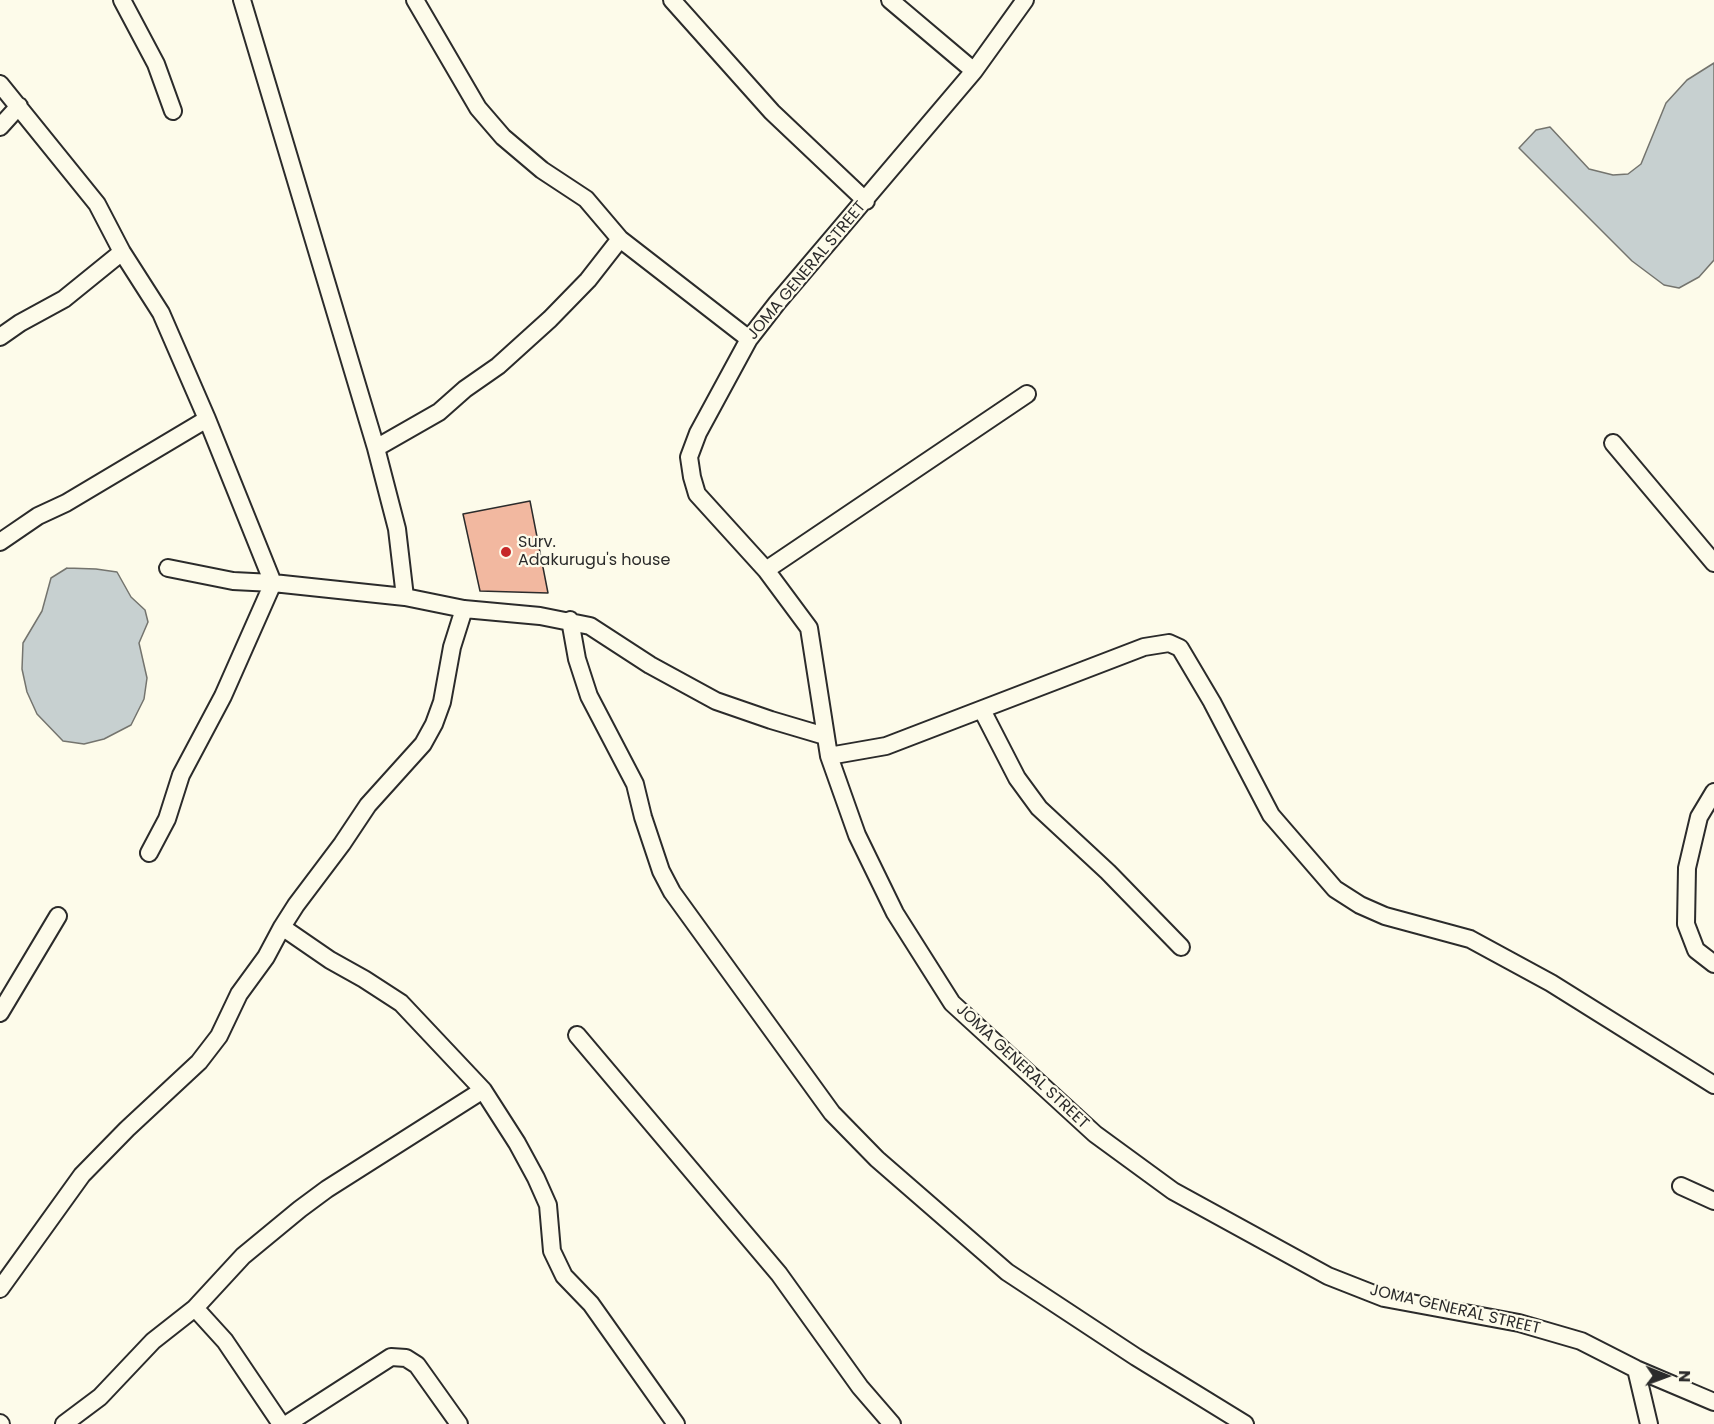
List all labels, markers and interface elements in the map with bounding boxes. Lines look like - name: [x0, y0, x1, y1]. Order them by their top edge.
- street label: JOMA GENERAL STREET: [744, 198, 870, 344]
- place label: Surv. Adakurugu's house: [518, 533, 670, 571]
- marker: Surv. Adakurugu's house: [499, 545, 513, 559]
- street label: JOMA GENERAL STREET: [952, 1000, 1092, 1134]
- street label: JOMA GENERAL STREET: [1368, 1281, 1542, 1339]
- north arrow: [1636, 1346, 1696, 1406]
- text: N: [1673, 1370, 1696, 1383]

